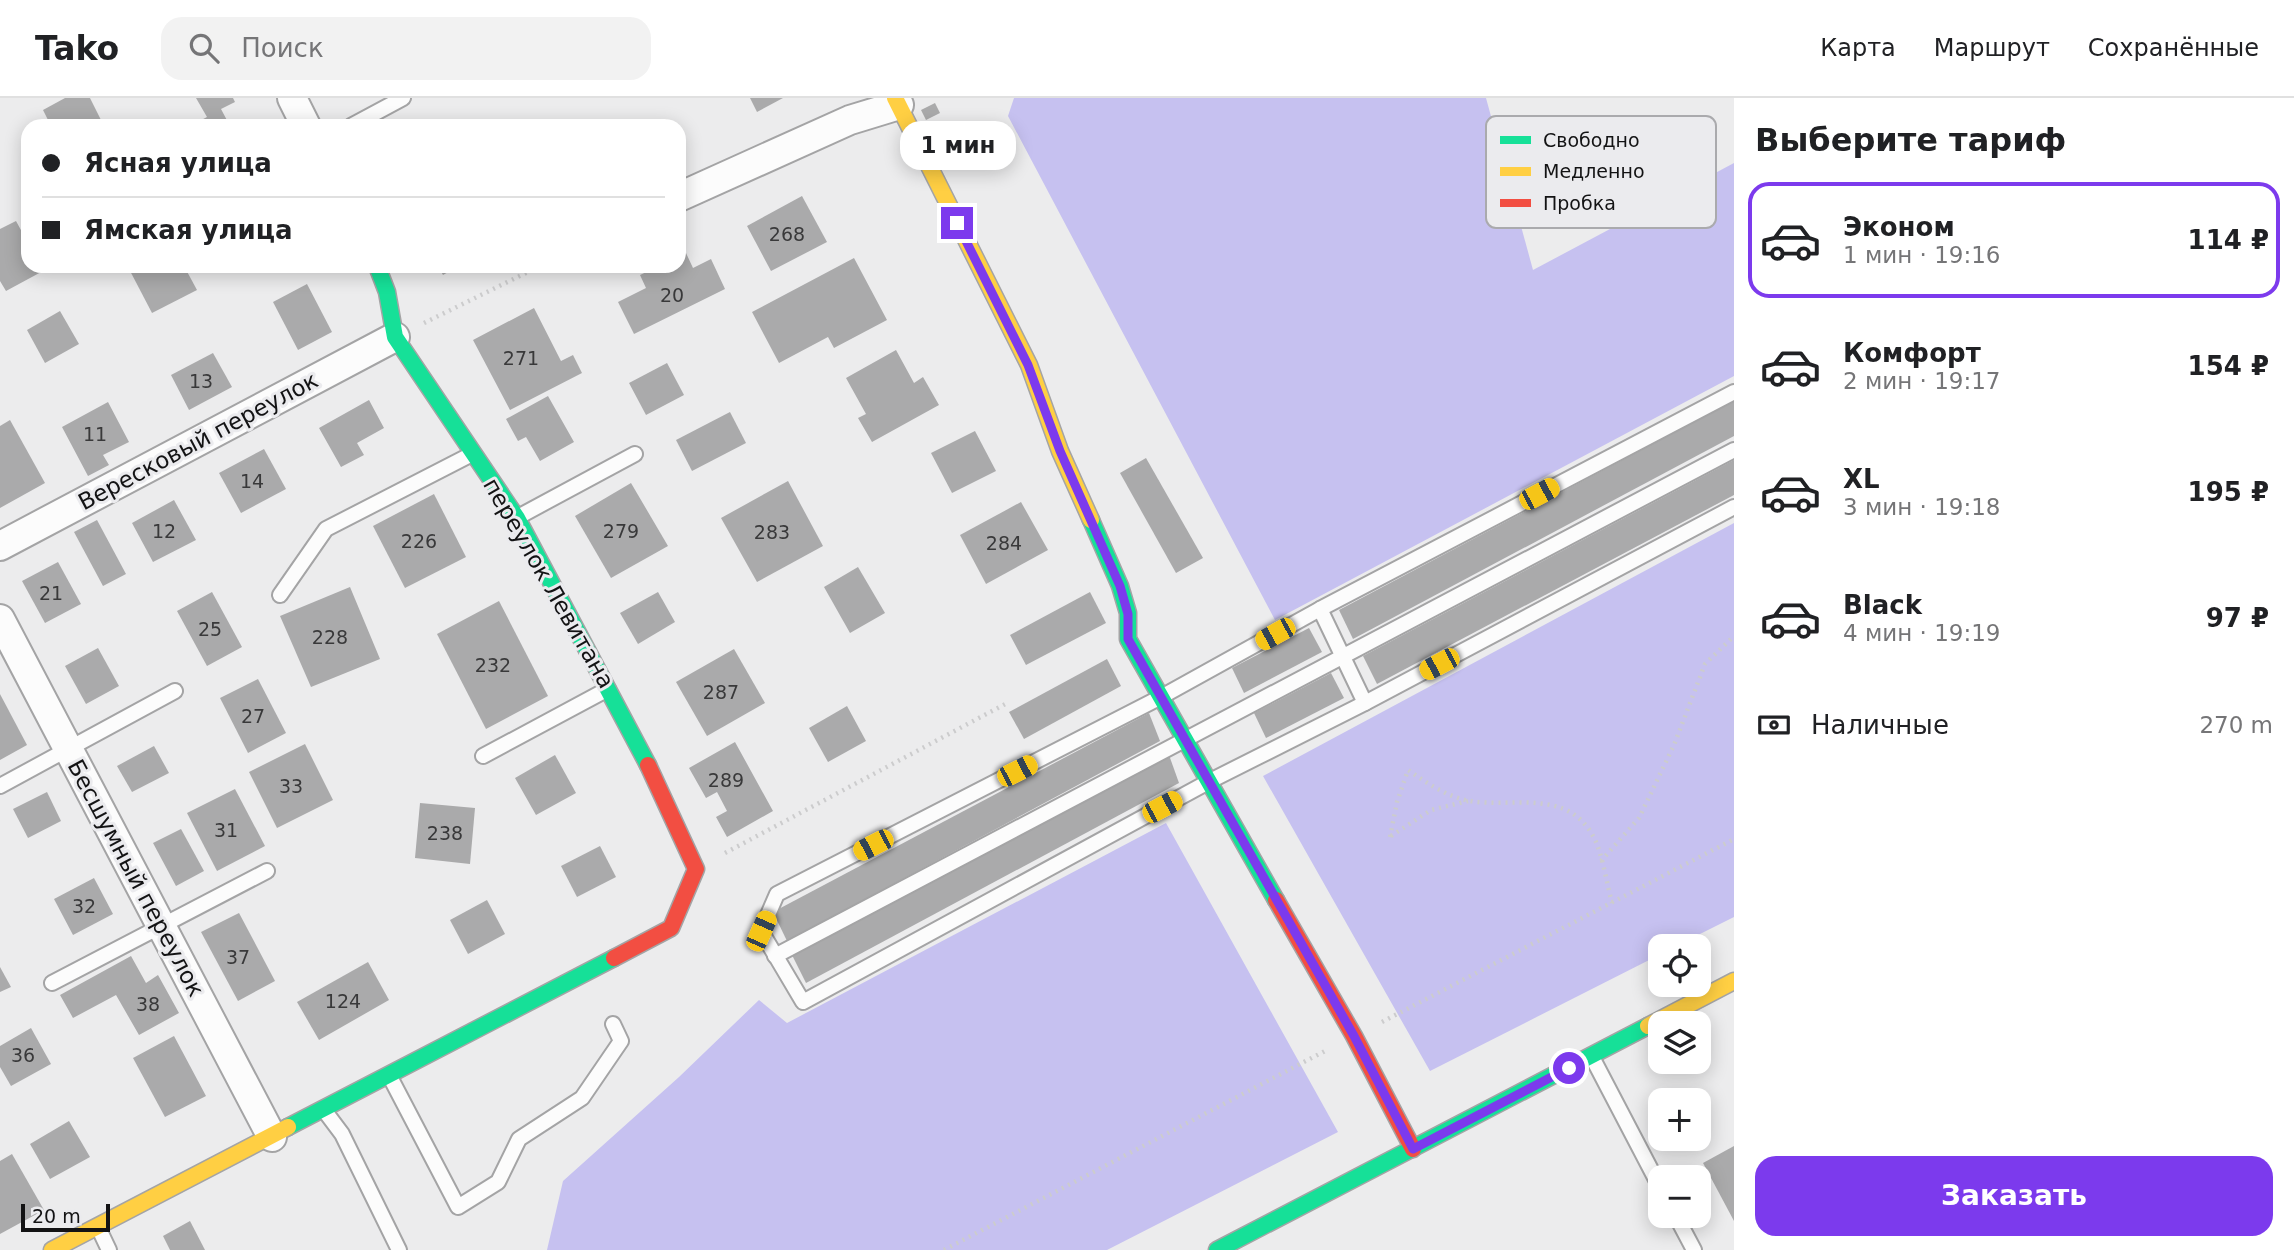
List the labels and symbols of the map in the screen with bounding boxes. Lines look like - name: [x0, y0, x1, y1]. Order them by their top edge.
- legend: [1486, 116, 1716, 228]
- callout: 1 мин: [899, 122, 1015, 170]
- text: Свободно: [1543, 129, 1640, 151]
- text: Медленно: [1543, 160, 1645, 182]
- text: Пробка: [1543, 192, 1616, 214]
- route end: [941, 207, 973, 239]
- house number: 268: [769, 223, 805, 245]
- house number: 20: [660, 284, 684, 306]
- house number: 271: [503, 347, 539, 369]
- street label: Вересковый переулок: [74, 367, 322, 515]
- house number: 13: [189, 370, 213, 392]
- house number: 11: [83, 423, 107, 445]
- house number: 14: [240, 470, 264, 492]
- street label: переулок Левитана: [478, 473, 620, 693]
- car: [1516, 475, 1563, 513]
- house number: 12: [152, 520, 176, 542]
- house number: 279: [603, 520, 639, 542]
- house number: 283: [754, 521, 790, 543]
- house number: 226: [401, 530, 437, 552]
- house number: 284: [986, 532, 1022, 554]
- house number: 21: [39, 582, 63, 604]
- car: [1252, 615, 1299, 653]
- house number: 25: [198, 618, 222, 640]
- house number: 228: [312, 626, 348, 648]
- car: [1416, 645, 1463, 683]
- house number: 232: [475, 654, 511, 676]
- house number: 287: [703, 681, 739, 703]
- house number: 27: [241, 705, 265, 727]
- car: [994, 752, 1041, 790]
- street label: Бесшумный переулок: [62, 755, 210, 1001]
- house number: 289: [708, 769, 744, 791]
- house number: 33: [279, 775, 303, 797]
- car: [1139, 788, 1186, 826]
- house number: 31: [214, 819, 238, 841]
- house number: 238: [427, 822, 463, 844]
- car: [850, 826, 897, 864]
- house number: 32: [72, 895, 96, 917]
- car: [743, 908, 780, 954]
- house number: 37: [226, 946, 250, 968]
- house number: 124: [325, 990, 361, 1012]
- house number: 38: [136, 993, 160, 1015]
- house number: 36: [11, 1044, 35, 1066]
- route start: [1553, 1052, 1585, 1084]
- scale bar: [21, 1201, 110, 1233]

